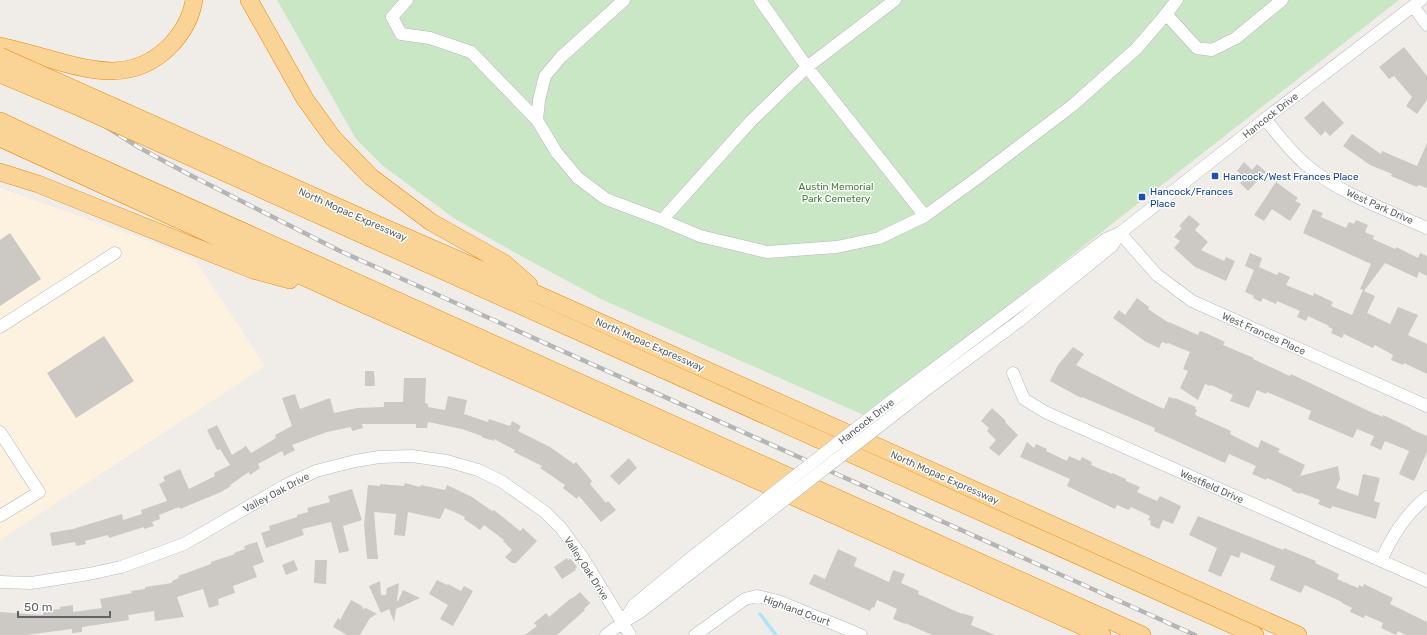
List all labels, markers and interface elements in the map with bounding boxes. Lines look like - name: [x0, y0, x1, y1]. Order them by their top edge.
- street label: Hancock Drive: [1240, 90, 1301, 141]
- marker: Hancock/West Frances Place: [1210, 171, 1220, 181]
- place label: Hancock/West Frances Place: [1223, 171, 1359, 183]
- park label: Austin Memorial Park Cemetery: [799, 181, 873, 205]
- street label: North Mopac Expressway: [296, 186, 409, 245]
- place label: Hancock/Frances Place: [1150, 186, 1233, 210]
- street label: West Park Drive: [1344, 187, 1415, 227]
- marker: Hancock/Frances Place: [1137, 192, 1147, 202]
- street label: West Frances Place: [1220, 310, 1308, 358]
- street label: North Mopac Expressway: [593, 316, 706, 375]
- street label: Hancock Drive: [836, 396, 897, 447]
- street label: North Mopac Expressway: [888, 449, 1001, 508]
- street label: Westfield Drive: [1178, 468, 1246, 506]
- street label: Valley Oak Drive: [241, 470, 312, 515]
- street label: Valley Oak Drive: [561, 535, 611, 603]
- scale bar: [18, 593, 110, 619]
- street label: Highland Court: [762, 593, 832, 629]
- text: 50 m: [24, 600, 52, 614]

